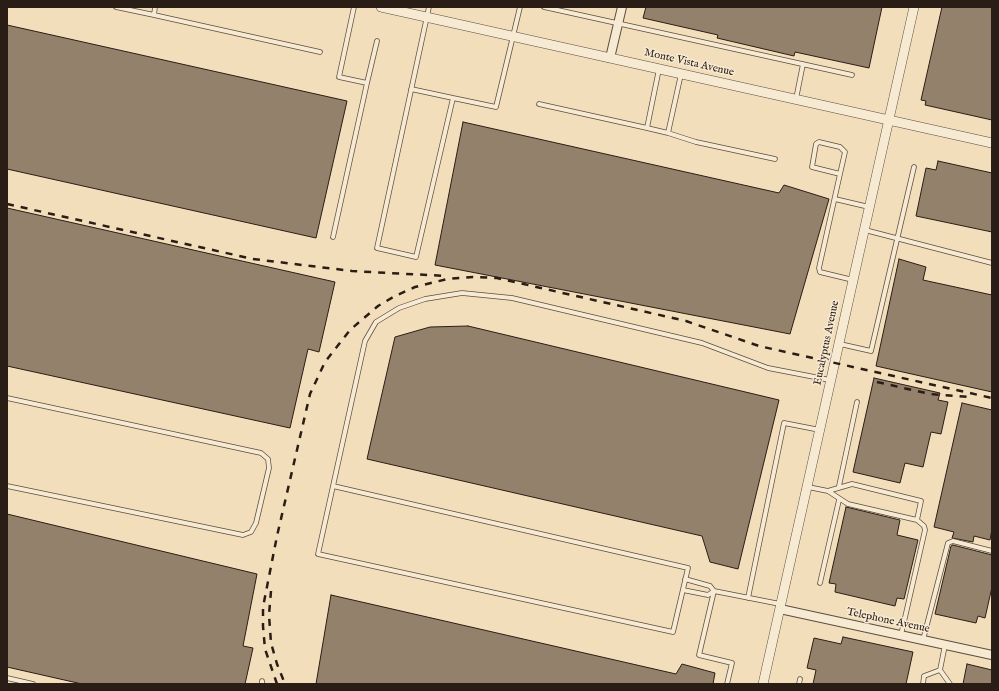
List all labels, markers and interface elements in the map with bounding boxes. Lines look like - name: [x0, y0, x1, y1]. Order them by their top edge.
- street label: Monte Vista Avenue: [643, 46, 735, 80]
- street label: Eucalyptus Avenue: [812, 299, 842, 387]
- street label: Telephone Avenue: [845, 606, 931, 636]

